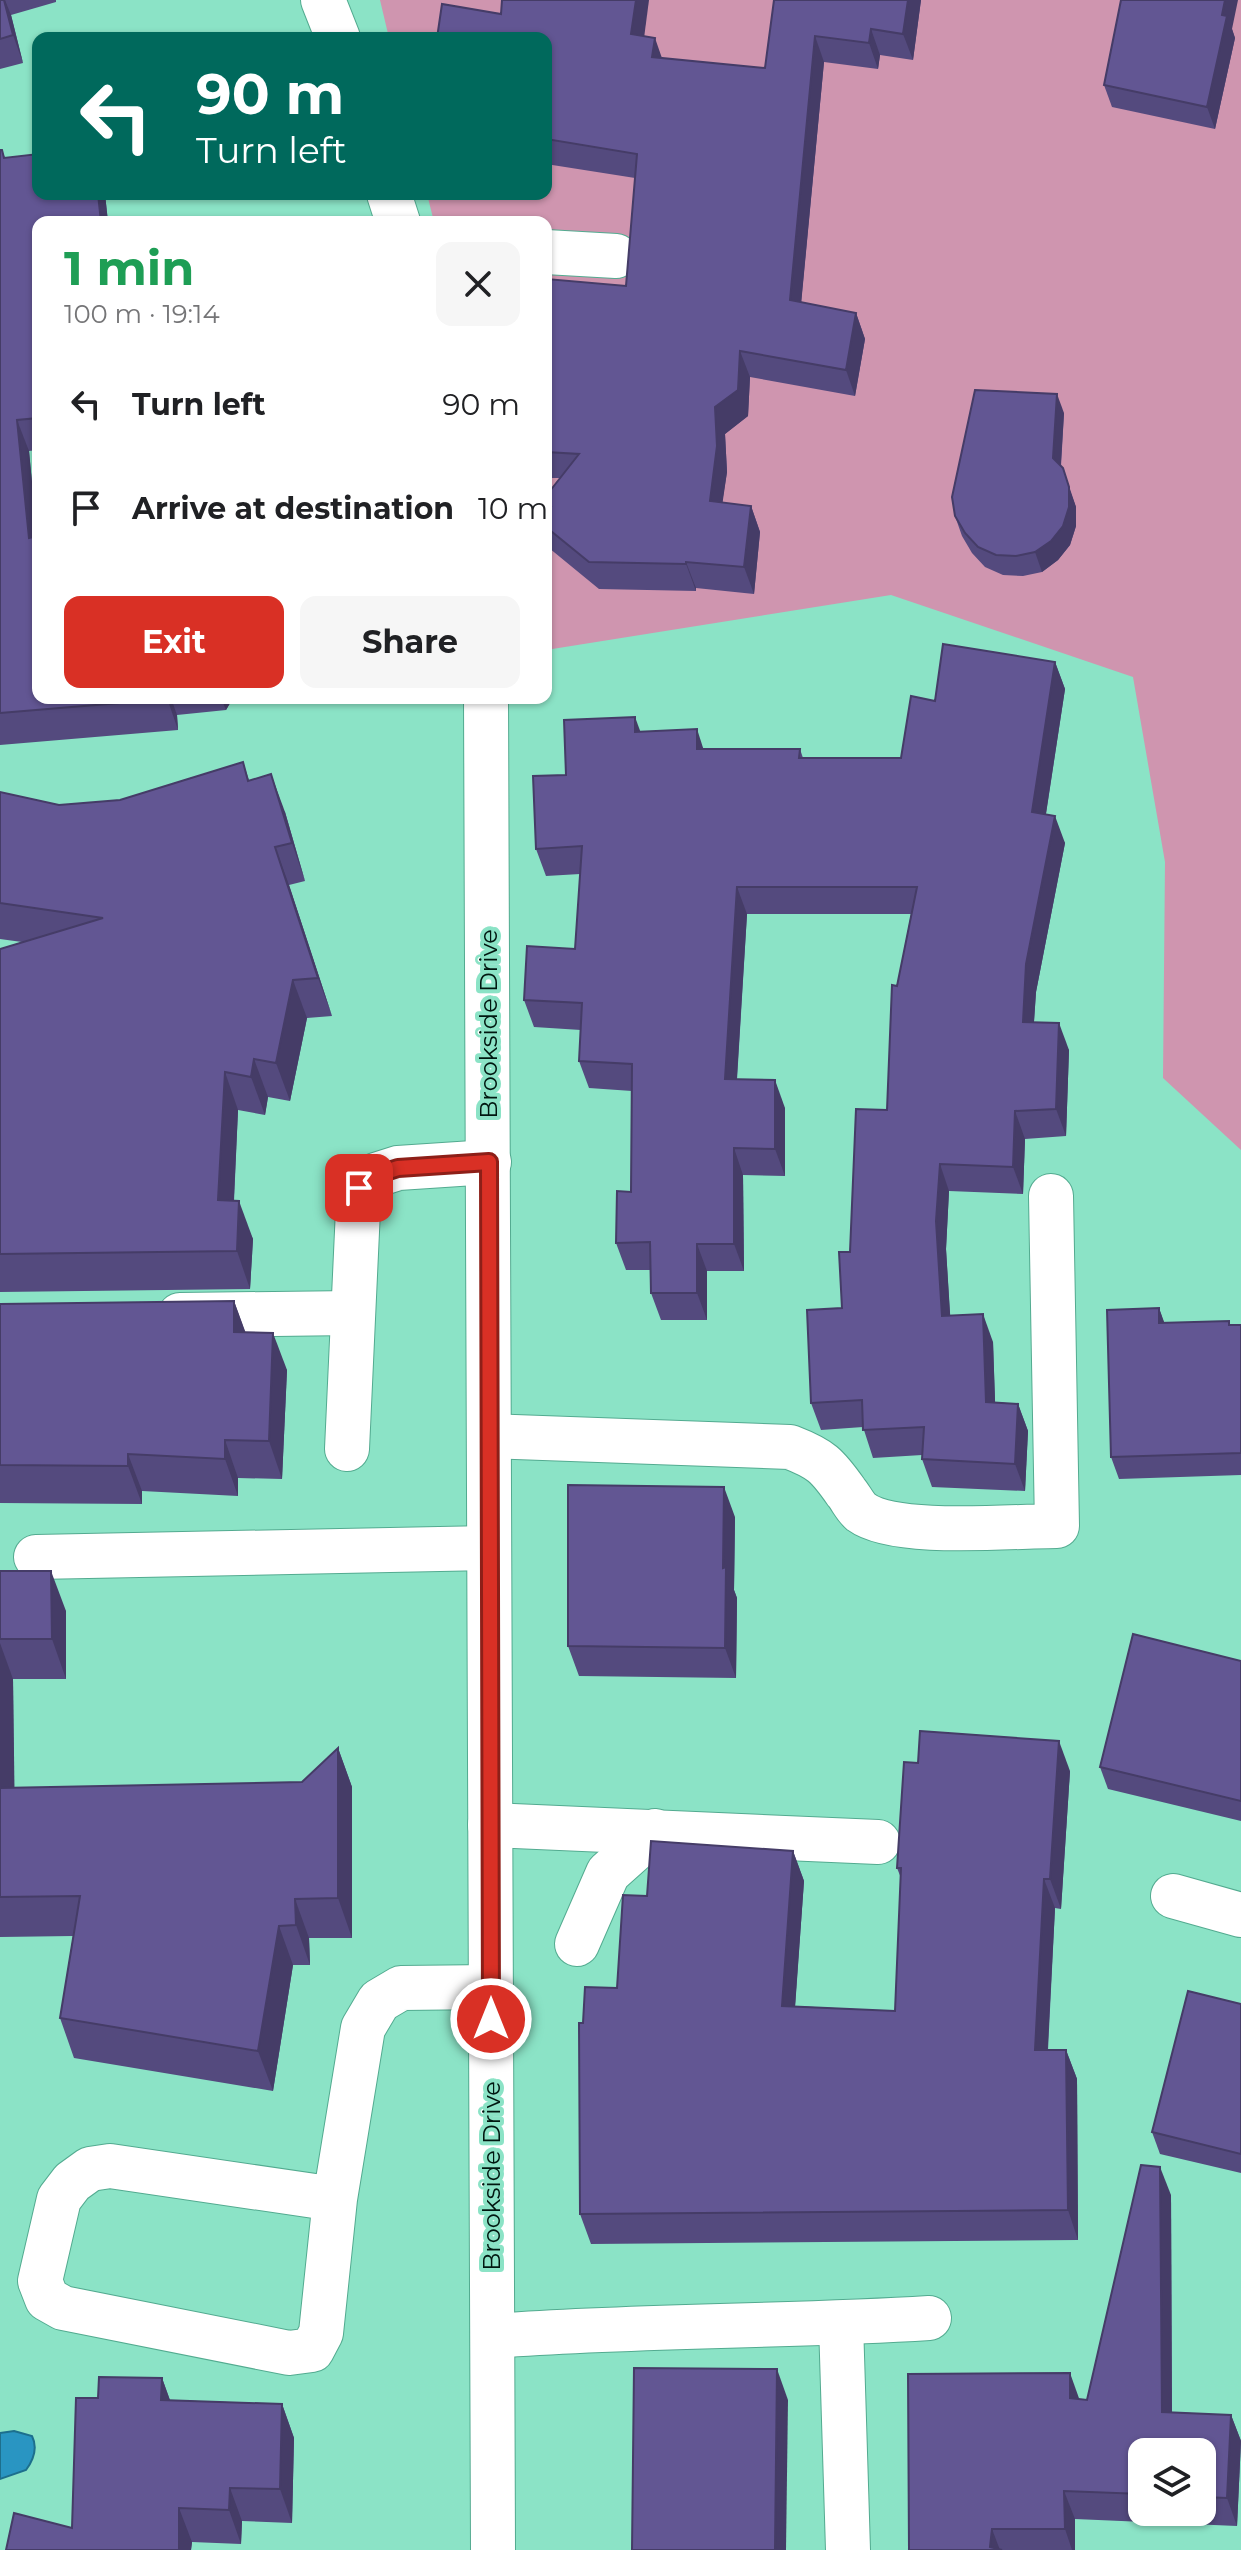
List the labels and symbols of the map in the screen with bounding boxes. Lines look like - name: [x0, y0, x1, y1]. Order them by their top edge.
- street label: Brookside Drive: [474, 929, 503, 1119]
- pin: [325, 1154, 393, 1222]
- position arrow: [449, 1977, 533, 2061]
- street label: Brookside Drive: [477, 2081, 506, 2271]

